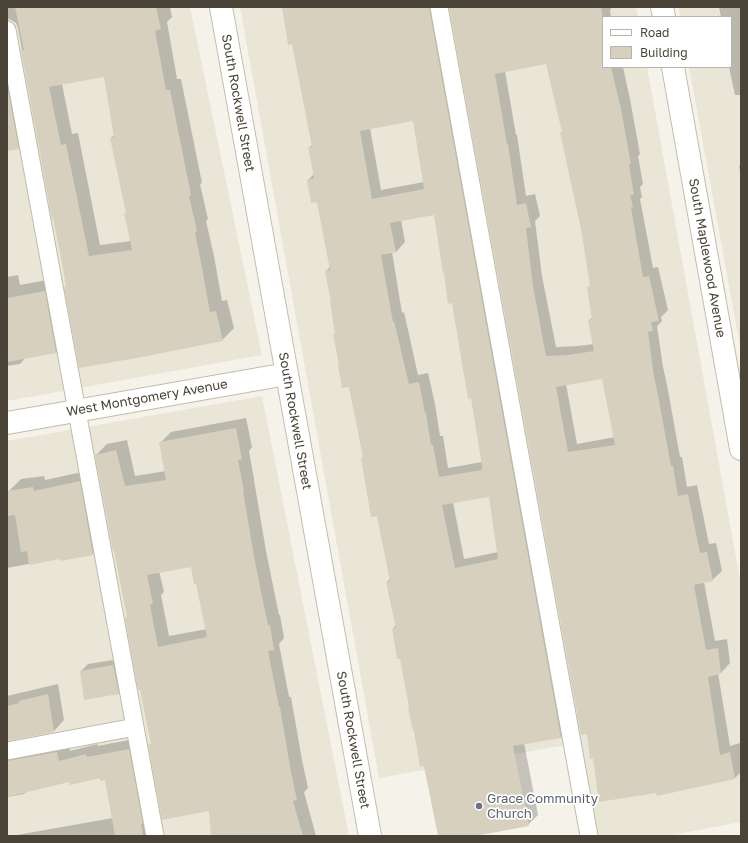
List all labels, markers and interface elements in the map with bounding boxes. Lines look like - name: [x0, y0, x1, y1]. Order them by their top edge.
- legend: [602, 16, 732, 68]
- text: Road: [640, 25, 669, 40]
- street label: South Rockwell Street: [218, 33, 258, 173]
- text: Building: [640, 45, 688, 60]
- street label: South Maplewood Avenue: [685, 177, 729, 339]
- street label: South Rockwell Street: [275, 351, 315, 491]
- street label: West Montgomery Avenue: [65, 376, 229, 420]
- street label: South Rockwell Street: [333, 670, 373, 810]
- place label: Grace Community Church: [487, 791, 598, 822]
- marker: Grace Community Church: [474, 801, 484, 811]

